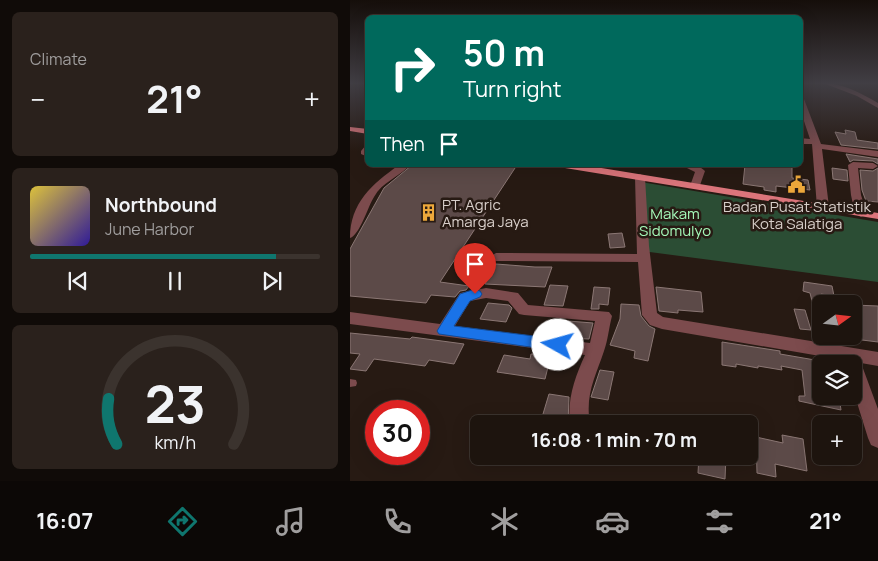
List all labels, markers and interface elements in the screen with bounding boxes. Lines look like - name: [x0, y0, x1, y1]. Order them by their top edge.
- text: 50 m: [463, 29, 545, 77]
- icon: right: [380, 35, 445, 100]
- text: Climate: [30, 48, 87, 70]
- text: 21°: [146, 72, 203, 124]
- text: Turn right: [463, 74, 561, 104]
- text: −: [30, 80, 45, 118]
- text: +: [304, 80, 320, 118]
- icon: arrive: [435, 130, 463, 158]
- text: Then: [380, 131, 425, 157]
- public building icon: Badan Pusat Statistik Kota Salatiga: [787, 175, 807, 195]
- text: Northbound: [105, 192, 217, 218]
- place label: PT. Agric Amarga Jaya: [442, 194, 529, 232]
- place label: Badan Pusat Statistik Kota Salatiga: [723, 196, 871, 234]
- building icon: PT. Agric Amarga Jaya: [418, 203, 438, 223]
- park label: Makam Sidomulyo: [639, 203, 711, 241]
- text: June Harbor: [105, 218, 194, 240]
- pin: [454, 243, 496, 294]
- icon: arrive: [461, 250, 489, 278]
- icon: previous: [64, 267, 92, 295]
- icon: pause: [161, 267, 189, 295]
- icon: next: [258, 267, 286, 295]
- north arrow: [812, 295, 862, 345]
- map controls: [812, 295, 862, 465]
- position arrow: [531, 318, 583, 370]
- button: layers: [812, 355, 862, 405]
- text: 23: [144, 368, 206, 439]
- speed limit sign: 30: [365, 400, 430, 465]
- button: +: [812, 415, 862, 465]
- text: 16:08 · 1 min · 70 m: [531, 427, 697, 453]
- text: km/h: [154, 430, 196, 454]
- icon: directions: [165, 504, 200, 539]
- icon: music: [273, 504, 308, 539]
- icon: phone: [380, 504, 415, 539]
- icon: climate: [487, 504, 522, 539]
- icon: car: [595, 504, 630, 539]
- icon: filters: [702, 504, 737, 539]
- text: 16:07: [36, 506, 93, 536]
- text: 21°: [809, 506, 842, 536]

